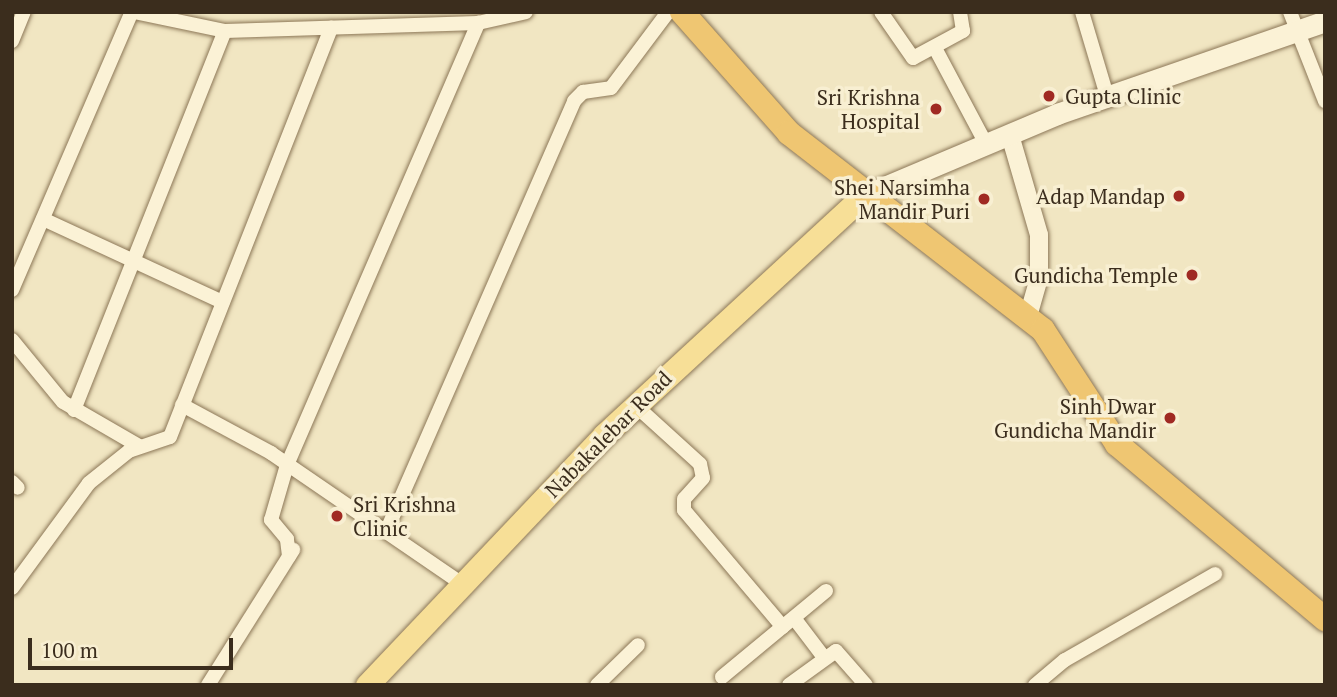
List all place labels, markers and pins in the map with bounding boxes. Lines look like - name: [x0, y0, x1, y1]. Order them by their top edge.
- place label: Gupta Clinic: [1065, 83, 1181, 109]
- place label: Sri Krishna Hospital: [817, 84, 920, 134]
- marker: Gupta Clinic: [1039, 86, 1059, 106]
- marker: Sri Krishna Hospital: [926, 99, 946, 119]
- place label: Shei Narsimha Mandir Puri: [834, 174, 970, 224]
- place label: Adap Mandap: [1036, 183, 1165, 209]
- marker: Adap Mandap: [1171, 188, 1187, 204]
- marker: Shei Narsimha Mandir Puri: [976, 191, 992, 207]
- place label: Gundicha Temple: [1014, 262, 1178, 288]
- marker: Gundicha Temple: [1184, 267, 1200, 283]
- place label: Sinh Dwar Gundicha Mandir: [994, 393, 1156, 443]
- marker: Sinh Dwar Gundicha Mandir: [1162, 410, 1178, 426]
- place label: Sri Krishna Clinic: [353, 491, 456, 541]
- marker: Sri Krishna Clinic: [327, 506, 347, 526]

